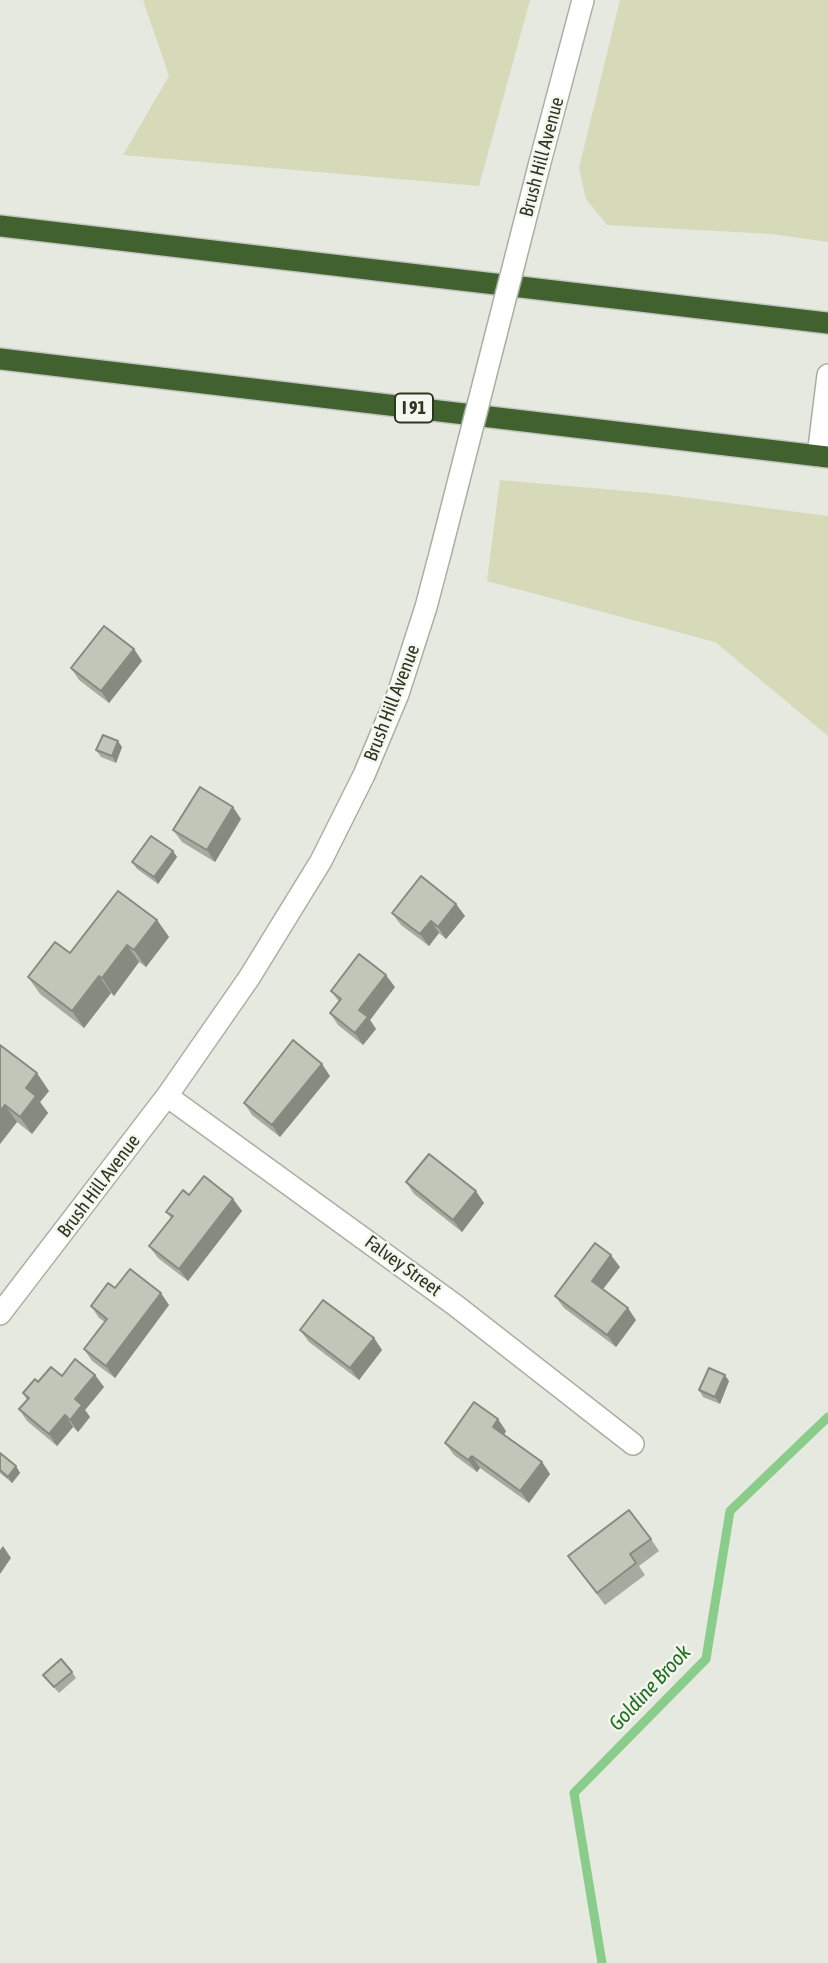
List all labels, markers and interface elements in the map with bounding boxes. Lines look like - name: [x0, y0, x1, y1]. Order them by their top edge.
- street label: Brush Hill Avenue: [515, 95, 569, 219]
- road number: I 91: [395, 394, 433, 422]
- street label: Brush Hill Avenue: [359, 642, 425, 764]
- street label: Brush Hill Avenue: [53, 1130, 145, 1242]
- street label: Falvey Street: [360, 1231, 446, 1301]
- water label: Goldine Brook: [604, 1640, 696, 1736]

